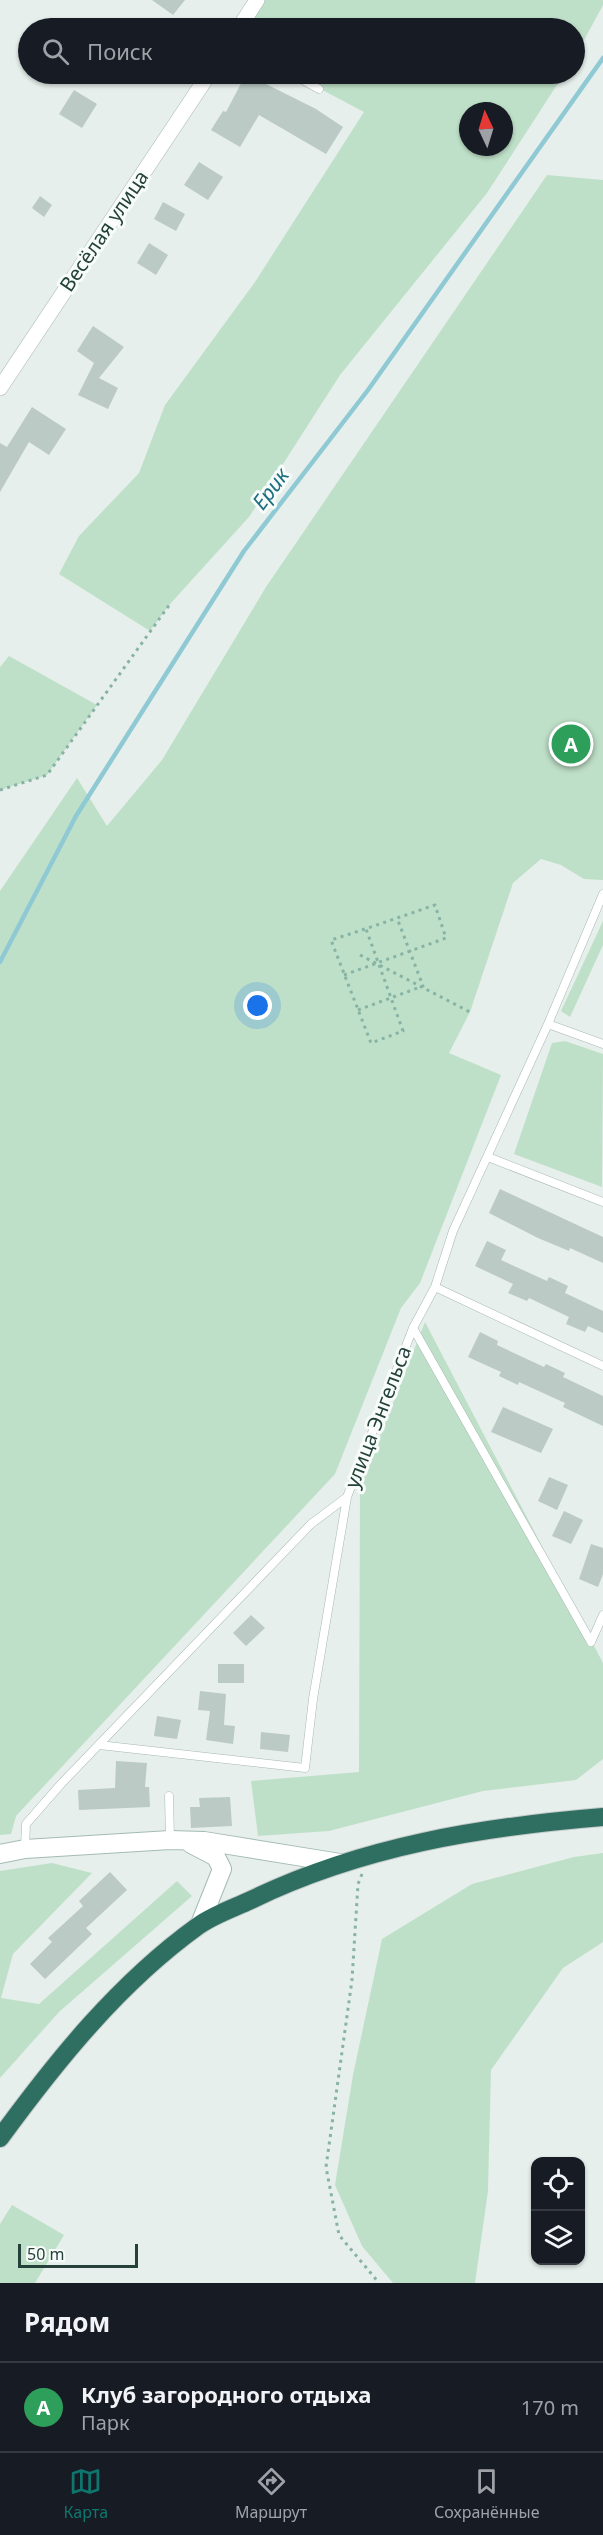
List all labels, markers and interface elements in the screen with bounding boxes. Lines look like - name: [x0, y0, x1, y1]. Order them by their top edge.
- search box: [18, 18, 585, 84]
- icon: search: [39, 35, 72, 68]
- text: Поиск: [87, 36, 152, 66]
- north arrow: [459, 102, 513, 156]
- street label: Весёлая улица: [53, 165, 154, 297]
- water label: Ерик: [245, 461, 296, 515]
- pin: A: [552, 722, 590, 766]
- your location: [243, 991, 272, 1020]
- street label: улица Энгельса: [338, 1342, 417, 1492]
- map controls: [531, 2157, 585, 2265]
- button: locate: [531, 2157, 585, 2211]
- button: layers: [531, 2211, 585, 2265]
- scale bar: [18, 2241, 138, 2268]
- text: 50 m: [27, 2243, 64, 2265]
- text: Рядом: [24, 2304, 110, 2340]
- text: Клуб загородного отдыха: [81, 2379, 371, 2409]
- text: A: [37, 2394, 50, 2421]
- text: 170 m: [521, 2394, 579, 2421]
- text: Парк: [81, 2409, 130, 2436]
- tab: Карта: [63, 2465, 108, 2523]
- tab: Маршрут: [235, 2465, 307, 2523]
- tab: Сохранённые: [434, 2465, 540, 2523]

